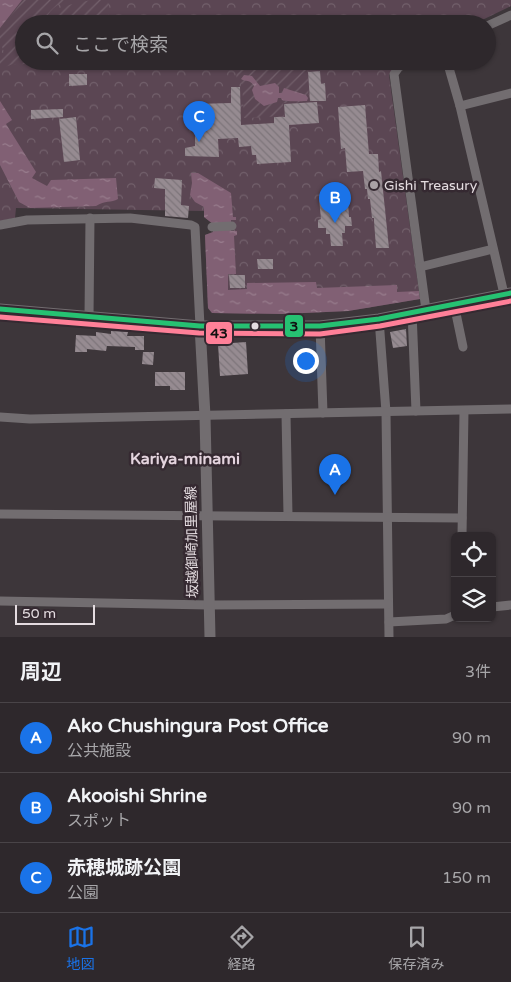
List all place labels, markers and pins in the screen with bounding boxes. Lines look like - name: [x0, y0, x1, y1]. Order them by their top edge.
- pin: C: [183, 101, 215, 142]
- place label: Gishi Treasury: [384, 177, 478, 194]
- marker: Gishi Treasury: [368, 179, 380, 191]
- pin: B: [319, 182, 351, 223]
- unlabelled marker: [250, 321, 260, 331]
- pin: A: [319, 454, 351, 495]

